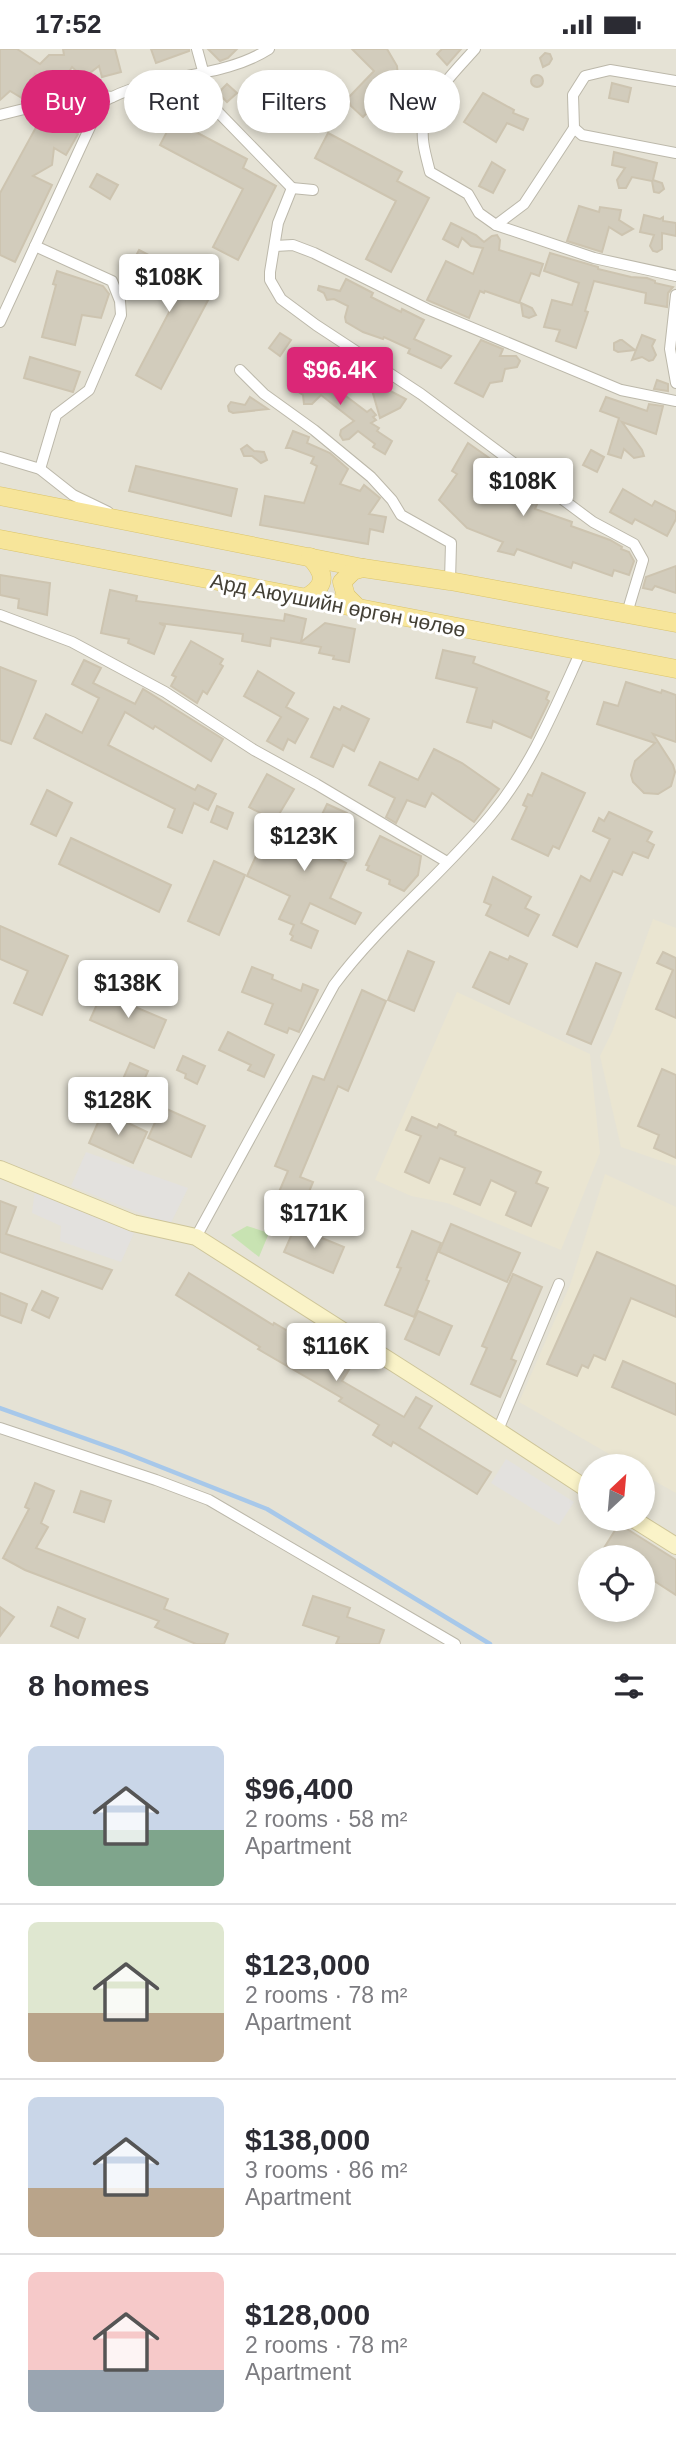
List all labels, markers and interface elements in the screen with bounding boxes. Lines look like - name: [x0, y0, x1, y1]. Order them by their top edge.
- text: 17:52: [35, 9, 102, 39]
- chip: Buy: [21, 70, 110, 133]
- chip: Rent: [124, 70, 223, 133]
- chip: Filters: [237, 70, 350, 133]
- chip: New: [364, 70, 460, 133]
- pin: $108K: [120, 254, 218, 314]
- text: $108K: [135, 264, 203, 290]
- pin: $96.4K: [283, 347, 397, 407]
- text: $96.4K: [303, 357, 377, 383]
- pin: $108K: [474, 459, 572, 518]
- text: $108K: [489, 468, 557, 494]
- street label: Ард Аюушийн өргөн чөлөө: [208, 569, 468, 641]
- pin: $123K: [255, 813, 353, 873]
- text: $123K: [270, 823, 338, 849]
- pin: $138K: [79, 961, 177, 1020]
- text: $138K: [94, 970, 162, 996]
- pin: $128K: [69, 1077, 167, 1137]
- text: $128K: [84, 1087, 152, 1113]
- pin: $171K: [265, 1191, 363, 1250]
- text: $171K: [280, 1200, 348, 1226]
- pin: $116K: [287, 1323, 385, 1383]
- text: $116K: [303, 1333, 369, 1359]
- north arrow: [578, 1454, 654, 1531]
- map controls: [578, 1454, 655, 1622]
- button: locate: [578, 1545, 655, 1622]
- icon: filters: [610, 1667, 648, 1705]
- text: 8 homes: [28, 1669, 150, 1702]
- text: $96,400: [245, 1772, 353, 1805]
- icon: home: [84, 1774, 168, 1858]
- text: 2 rooms · 58 m²: [245, 1806, 407, 1832]
- text: Apartment: [245, 1833, 351, 1859]
- text: $123,000: [245, 1948, 370, 1981]
- icon: home: [84, 1950, 168, 2034]
- text: 2 rooms · 78 m²: [245, 1982, 407, 2008]
- text: Apartment: [245, 2009, 351, 2035]
- text: $138,000: [245, 2123, 370, 2156]
- icon: home: [84, 2125, 168, 2209]
- text: 3 rooms · 86 m²: [245, 2157, 407, 2183]
- text: Apartment: [245, 2184, 351, 2210]
- text: $128,000: [245, 2298, 370, 2331]
- icon: home: [84, 2300, 168, 2384]
- text: 2 rooms · 78 m²: [245, 2332, 407, 2358]
- text: Apartment: [245, 2359, 351, 2385]

